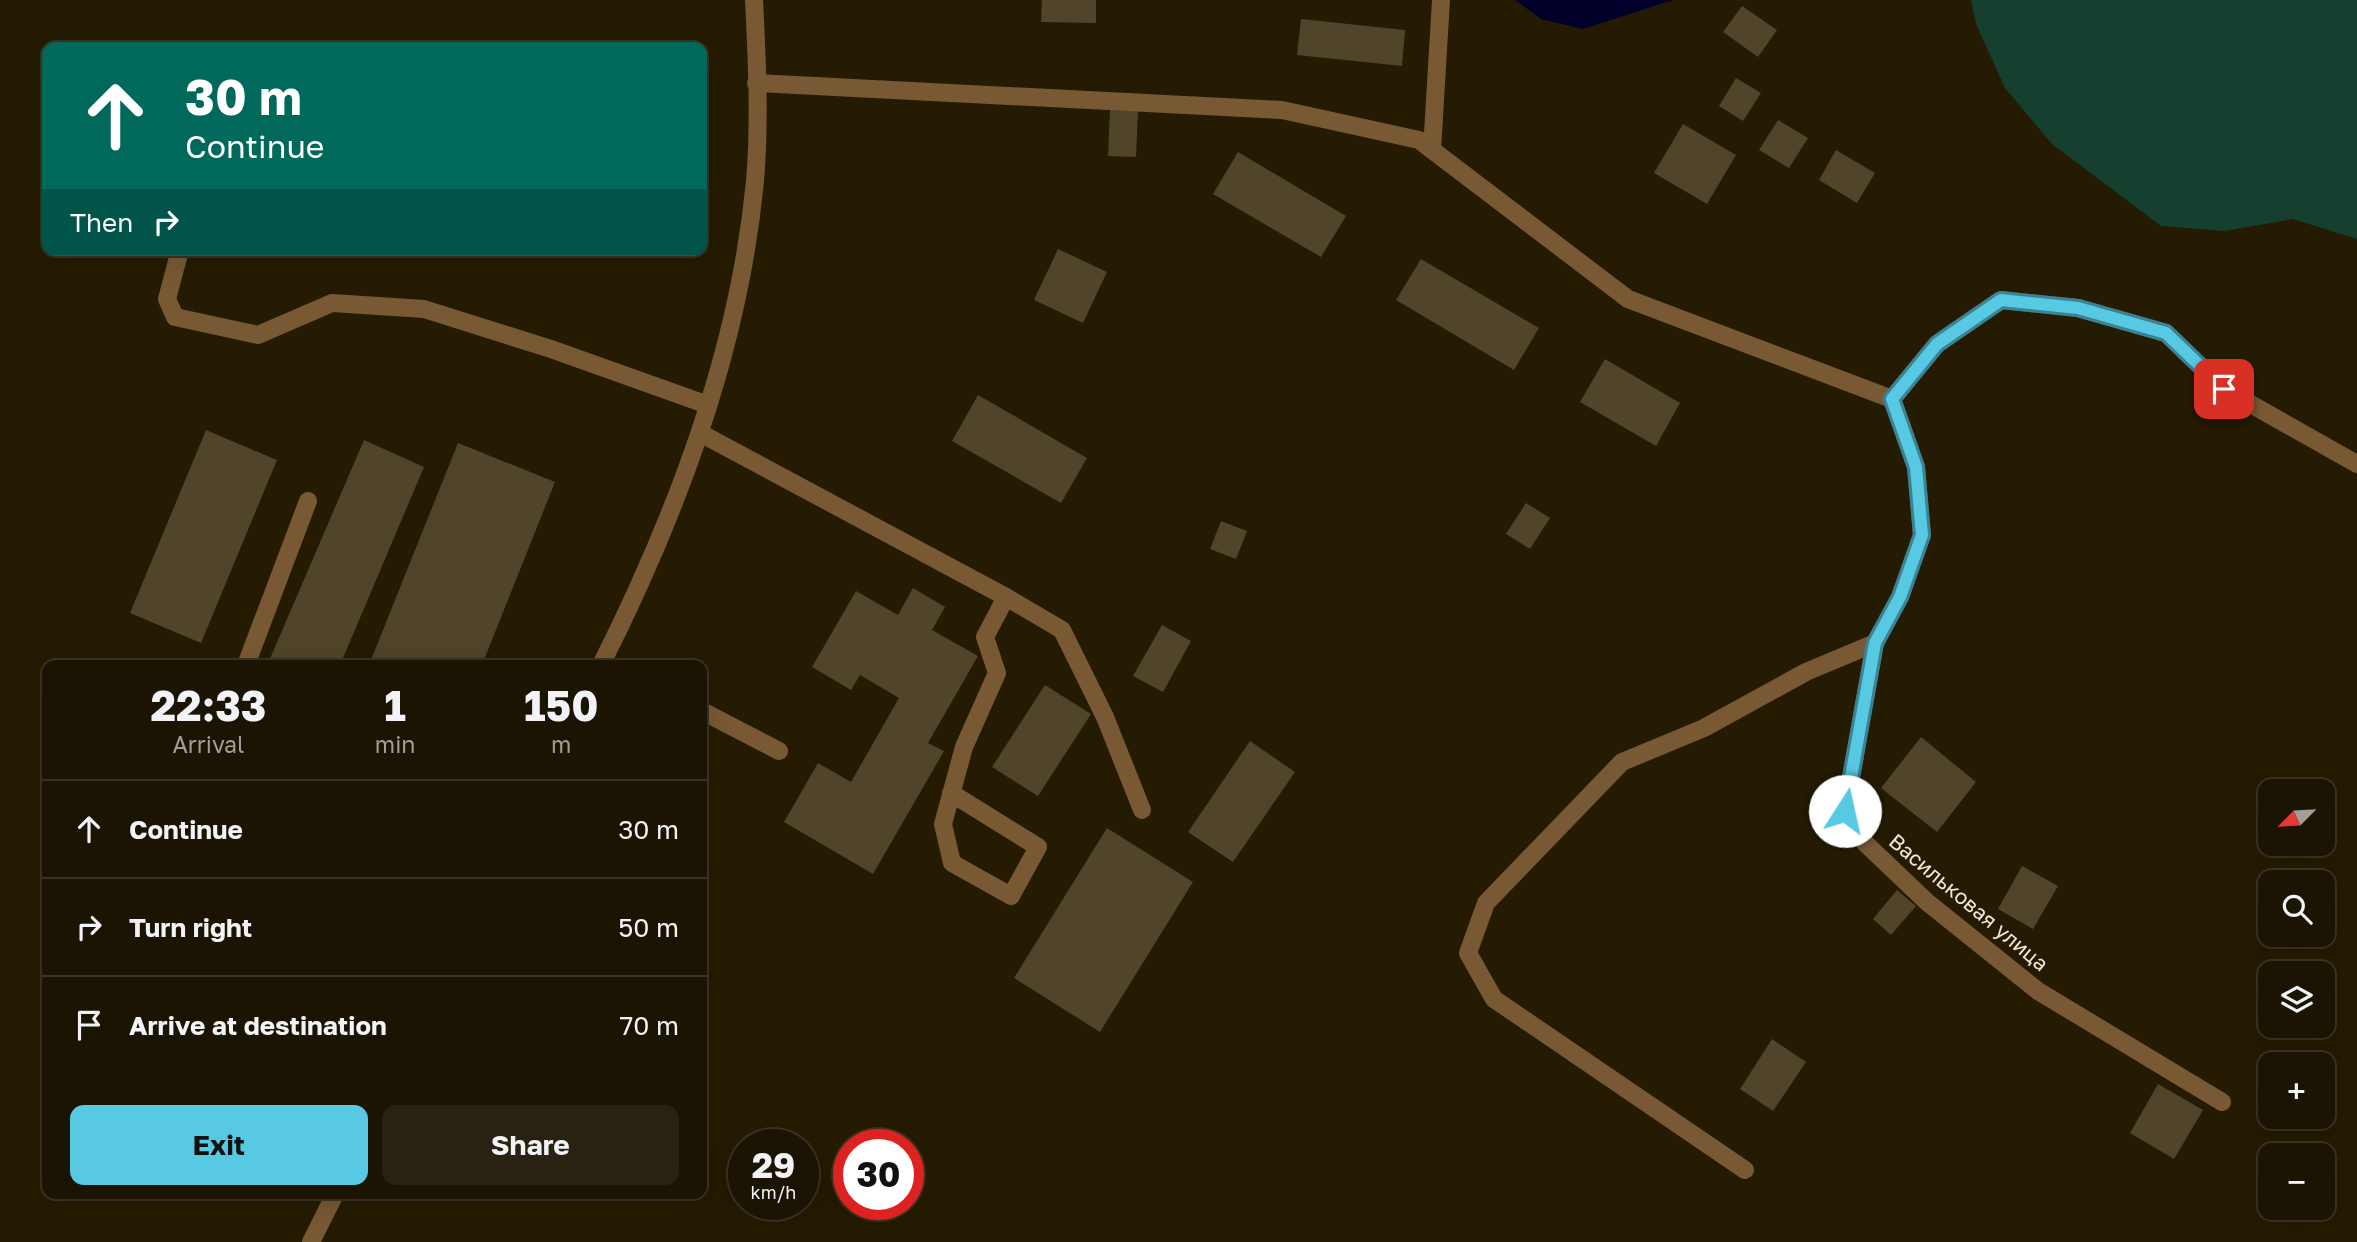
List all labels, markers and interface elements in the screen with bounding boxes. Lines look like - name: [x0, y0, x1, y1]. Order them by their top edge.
- text: 30 m: [185, 67, 302, 126]
- icon: ahead: [70, 70, 161, 161]
- text: Continue: [185, 127, 324, 165]
- icon: right: [147, 203, 185, 241]
- text: Then: [70, 207, 133, 238]
- pin: [2194, 359, 2254, 419]
- icon: arrive: [2205, 370, 2243, 408]
- text: 22:33: [150, 680, 266, 730]
- text: 1: [384, 680, 406, 730]
- text: 150: [524, 680, 599, 730]
- text: Arrival: [172, 730, 244, 758]
- text: min: [375, 730, 416, 758]
- text: m: [551, 730, 571, 758]
- position arrow: [1808, 774, 1882, 848]
- north arrow: [2258, 779, 2334, 856]
- map controls: [2258, 779, 2335, 1220]
- icon: ahead: [70, 810, 108, 848]
- text: Continue: [129, 814, 243, 845]
- text: 30 m: [618, 814, 679, 845]
- street label: Васильковая улица: [1884, 828, 2054, 976]
- button: search: [2258, 870, 2335, 947]
- icon: right: [70, 908, 108, 946]
- text: Turn right: [129, 912, 252, 943]
- text: 50 m: [618, 912, 679, 943]
- button: layers: [2258, 961, 2335, 1038]
- icon: arrive: [70, 1006, 108, 1044]
- text: Arrive at destination: [129, 1010, 387, 1041]
- text: 70 m: [620, 1010, 679, 1041]
- button: +: [2258, 1052, 2335, 1129]
- button: Exit: [70, 1105, 368, 1185]
- button: Share: [382, 1105, 679, 1185]
- speed limit sign: 30: [833, 1129, 924, 1220]
- button: −: [2258, 1143, 2335, 1220]
- text: 29: [752, 1144, 795, 1186]
- text: km/h: [751, 1181, 796, 1203]

